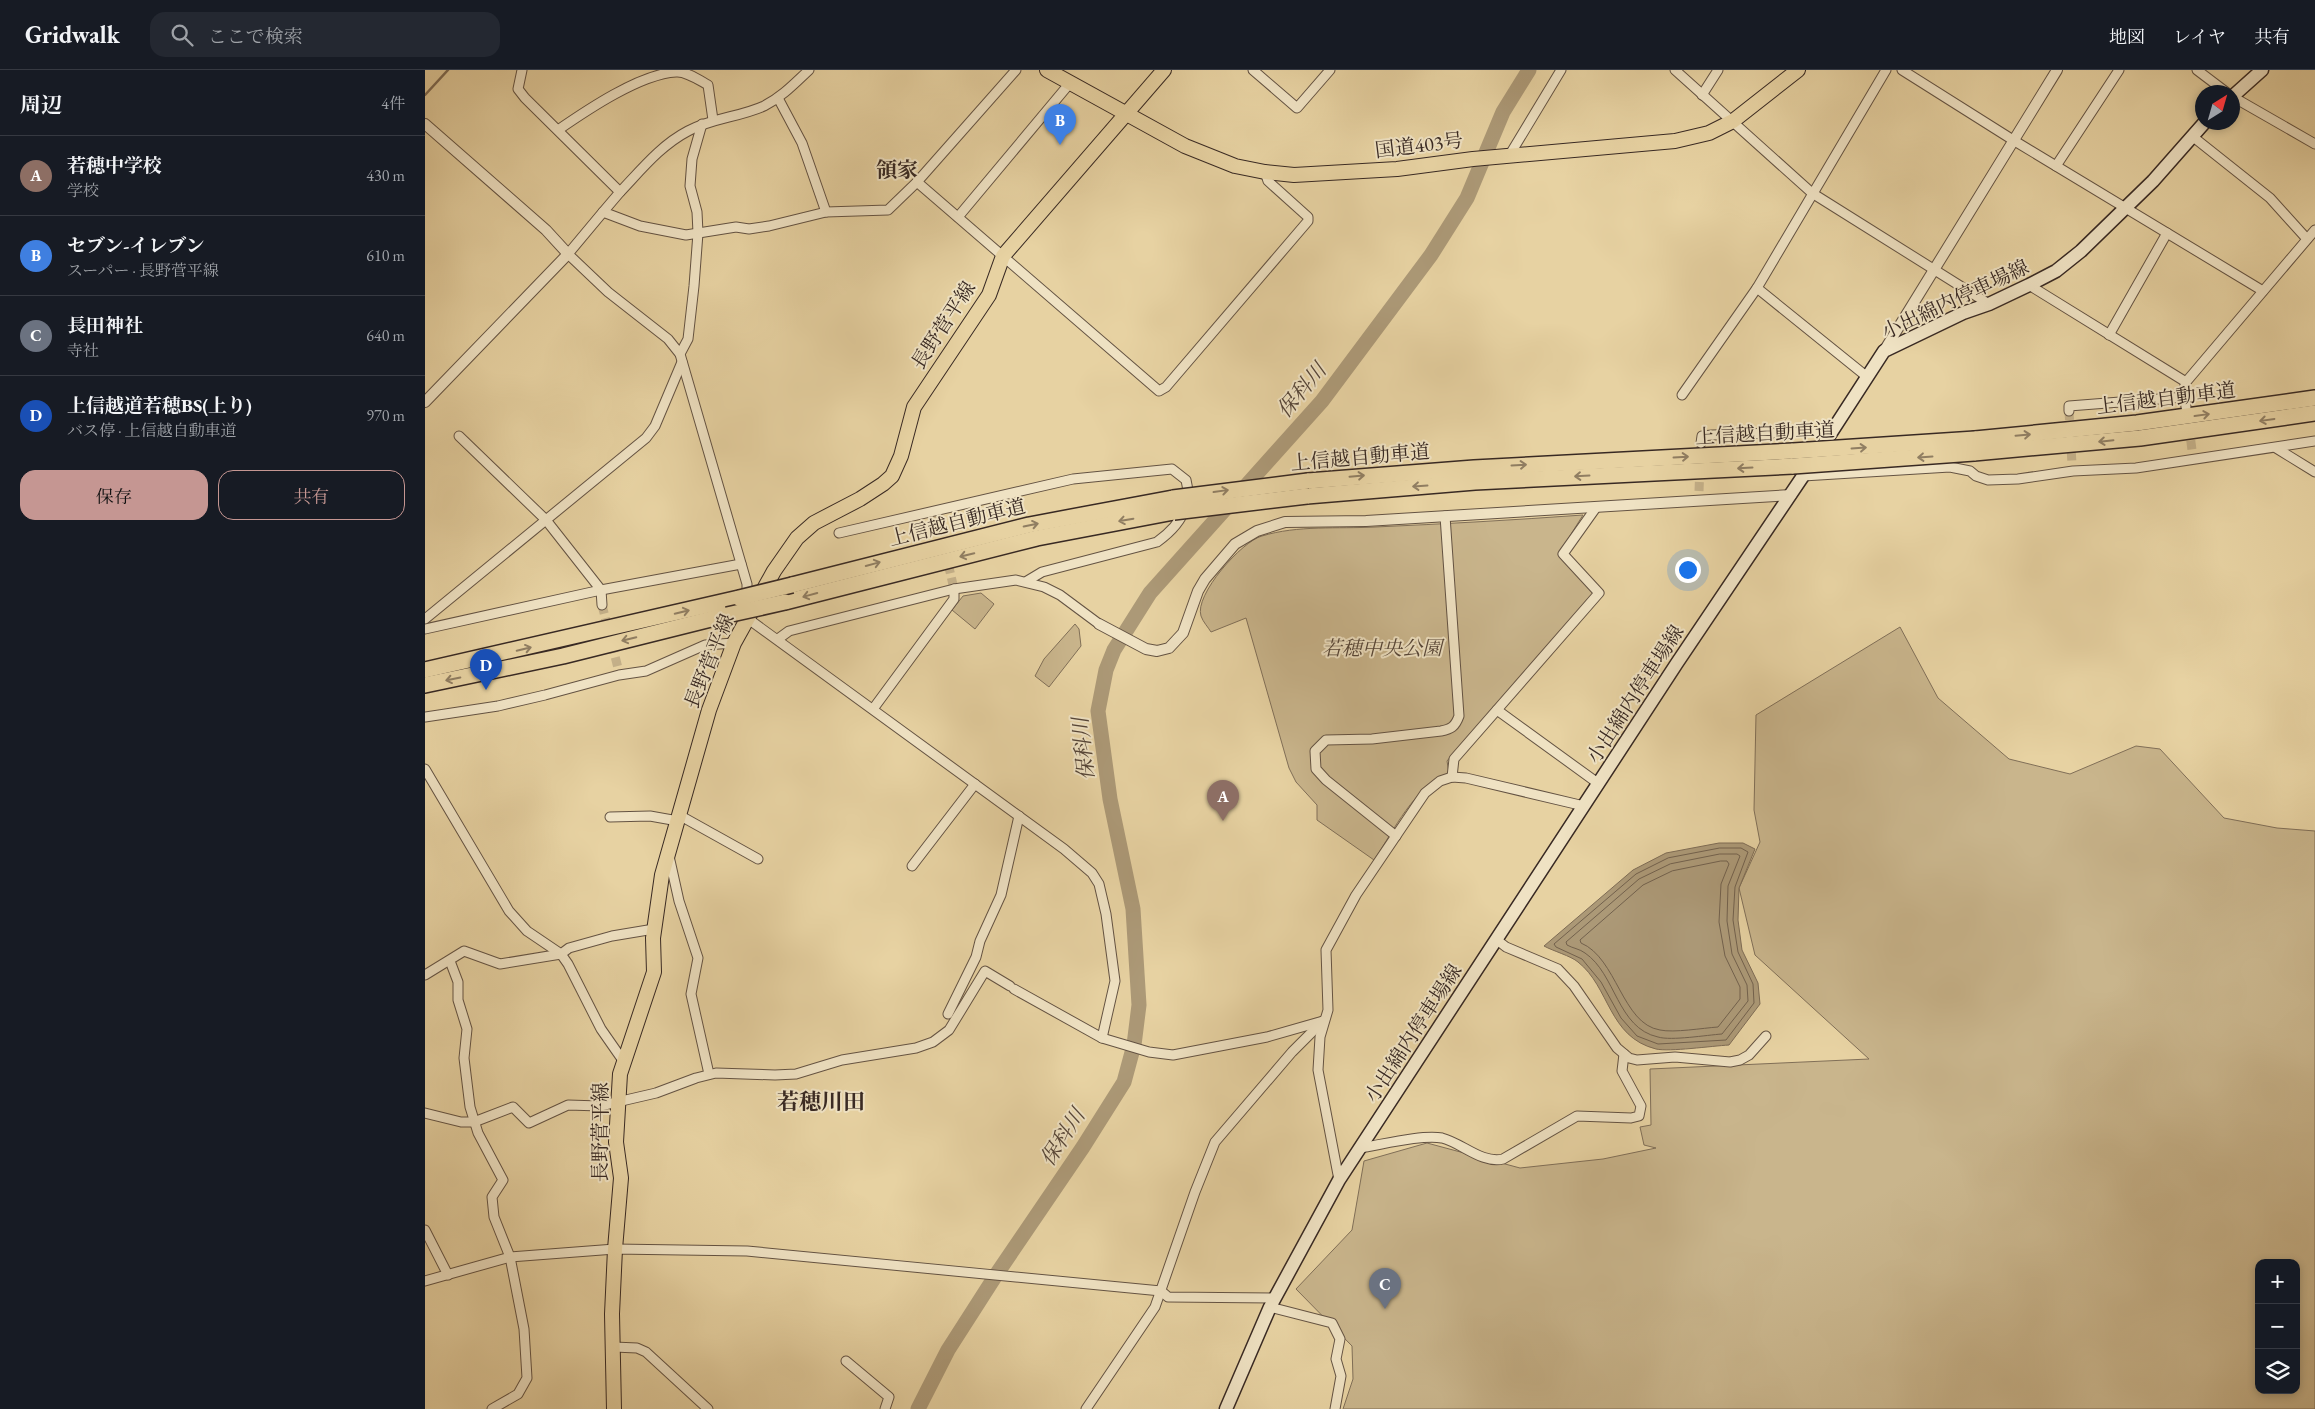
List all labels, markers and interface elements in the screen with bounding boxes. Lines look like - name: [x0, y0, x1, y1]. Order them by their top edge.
- search box: [150, 12, 500, 57]
- text: Gridwalk: [25, 19, 120, 50]
- icon: search: [168, 21, 196, 49]
- text: ここで検索: [208, 24, 303, 49]
- text: 地図: [2109, 25, 2145, 48]
- text: レイヤ: [2173, 25, 2226, 48]
- text: 共有: [2254, 25, 2290, 48]
- north arrow: [2195, 85, 2240, 130]
- text: 周辺: [20, 91, 62, 118]
- text: 4件: [381, 93, 405, 114]
- pin: B: [1044, 104, 1076, 145]
- street label: 国道403号: [1373, 127, 1465, 163]
- text: 若穂中学校: [67, 153, 162, 178]
- district label: 領家: [876, 156, 918, 183]
- text: A: [30, 165, 42, 186]
- text: 430 m: [366, 165, 405, 186]
- text: 学校: [67, 180, 99, 201]
- text: セブン-イレブン: [67, 233, 205, 258]
- text: B: [31, 245, 41, 266]
- text: 610 m: [366, 245, 405, 266]
- street label: 小出綿内停車場線: [1877, 253, 2033, 345]
- text: スーパー · 長野菅平線: [67, 260, 219, 281]
- street label: 長野菅平線: [905, 276, 981, 374]
- text: 長田神社: [67, 313, 143, 338]
- text: C: [30, 325, 42, 346]
- text: 640 m: [366, 325, 405, 346]
- text: 寺社: [67, 340, 99, 361]
- water label: 保科川: [1270, 356, 1333, 423]
- street label: 上信越自動車道: [2095, 377, 2237, 419]
- text: 上信越道若穂BS(上り): [67, 393, 252, 418]
- text: D: [30, 405, 42, 426]
- text: 970 m: [366, 405, 405, 426]
- one-way arrow: [2194, 409, 2210, 419]
- one-way arrow: [2259, 415, 2275, 425]
- street label: 上信越自動車道: [1694, 416, 1836, 450]
- text: バス停 · 上信越自動車道: [67, 420, 237, 441]
- one-way arrow: [2015, 430, 2031, 439]
- one-way arrow: [2098, 436, 2114, 446]
- street label: 上信越自動車道: [1289, 438, 1431, 476]
- one-way arrow: [1851, 443, 1867, 452]
- one-way arrow: [1673, 452, 1689, 461]
- one-way arrow: [1918, 452, 1934, 462]
- one-way arrow: [1511, 461, 1527, 470]
- one-way arrow: [1737, 464, 1753, 473]
- button: 保存: [20, 470, 208, 520]
- button: 共有: [218, 470, 405, 520]
- one-way arrow: [1349, 472, 1365, 481]
- one-way arrow: [1575, 472, 1591, 481]
- one-way arrow: [1412, 482, 1428, 491]
- one-way arrow: [1213, 486, 1229, 496]
- street label: 上信越自動車道: [886, 492, 1028, 552]
- one-way arrow: [1119, 516, 1135, 526]
- one-way arrow: [1022, 520, 1038, 529]
- one-way arrow: [960, 551, 976, 560]
- your location: [1675, 557, 1701, 583]
- one-way arrow: [865, 559, 881, 568]
- one-way arrow: [803, 591, 819, 600]
- one-way arrow: [674, 607, 690, 616]
- street label: 長野菅平線: [678, 610, 740, 712]
- street label: 小出綿内停車場線: [1581, 620, 1689, 768]
- one-way arrow: [622, 635, 638, 644]
- park label: 若穂中央公園: [1322, 635, 1445, 661]
- one-way arrow: [516, 644, 532, 653]
- pin: D: [470, 649, 502, 690]
- one-way arrow: [446, 675, 462, 684]
- water label: 保科川: [1066, 714, 1100, 782]
- pin: A: [1207, 780, 1239, 821]
- street label: 小出綿内停車場線: [1359, 959, 1467, 1107]
- street label: 長野菅平線: [587, 1082, 613, 1182]
- district label: 若穂川田: [777, 1087, 865, 1116]
- water label: 保科川: [1034, 1102, 1092, 1171]
- map controls: [2255, 1259, 2300, 1394]
- button: +: [2255, 1259, 2300, 1304]
- pin: C: [1369, 1268, 1401, 1309]
- button: −: [2255, 1304, 2300, 1349]
- button: layers: [2255, 1349, 2300, 1394]

